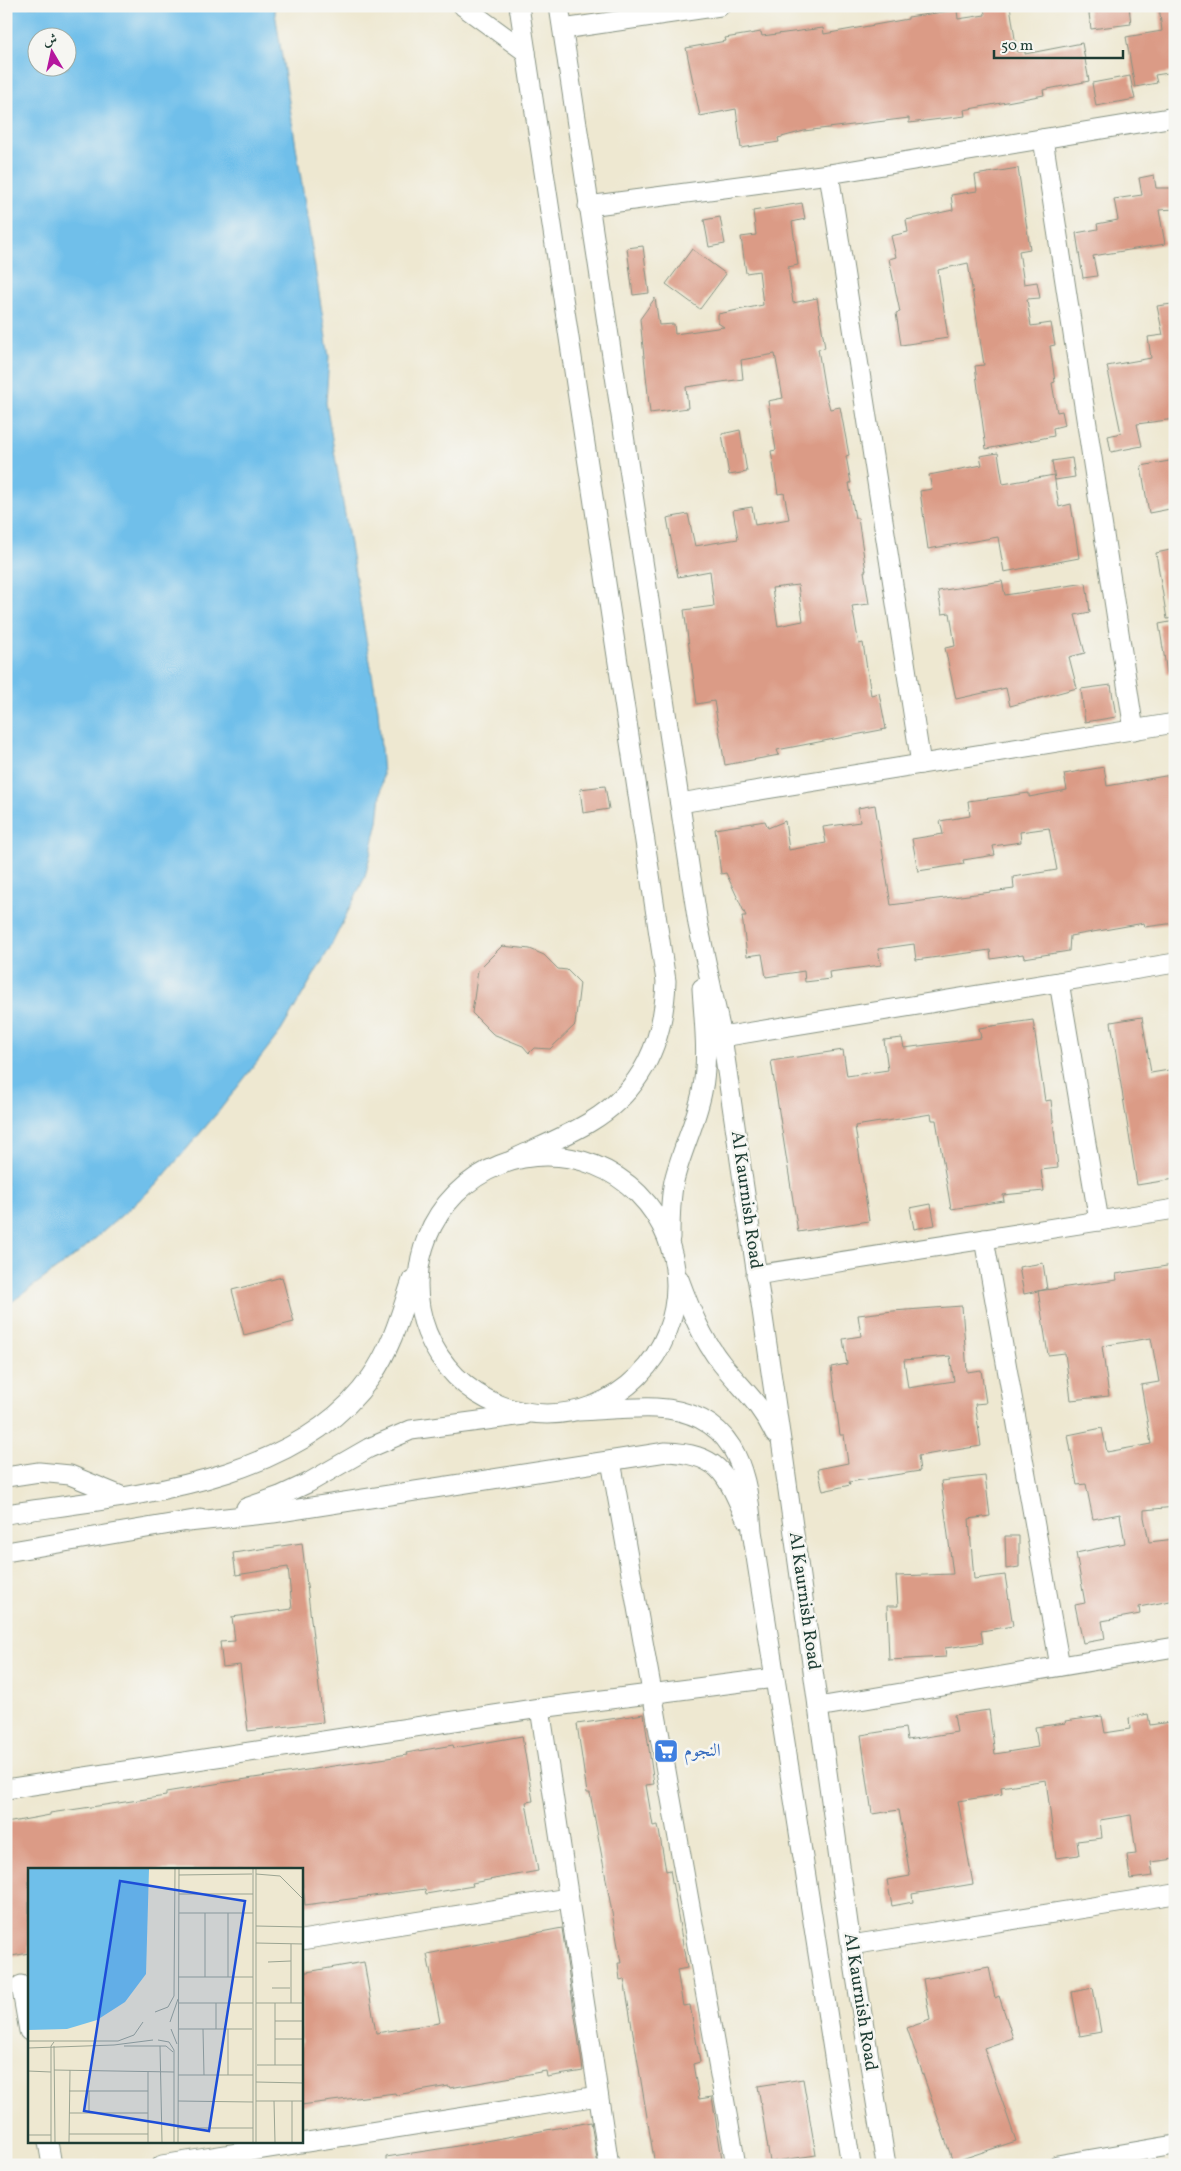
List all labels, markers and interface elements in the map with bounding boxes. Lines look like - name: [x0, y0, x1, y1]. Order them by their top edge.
- north arrow: [28, 28, 78, 78]
- scale bar: [994, 28, 1122, 60]
- text: ش: [42, 30, 59, 51]
- text: 50 m: [1001, 36, 1033, 57]
- street label: Al Kaurnish Road: [724, 1129, 768, 1271]
- street label: Al Kaurnish Road: [782, 1530, 826, 1672]
- supermarket icon: النجوم: [653, 1738, 679, 1764]
- place label: النجوم: [684, 1739, 721, 1766]
- inset map: [28, 1868, 302, 2144]
- street label: Al Kaurnish Road: [837, 1931, 883, 2073]

